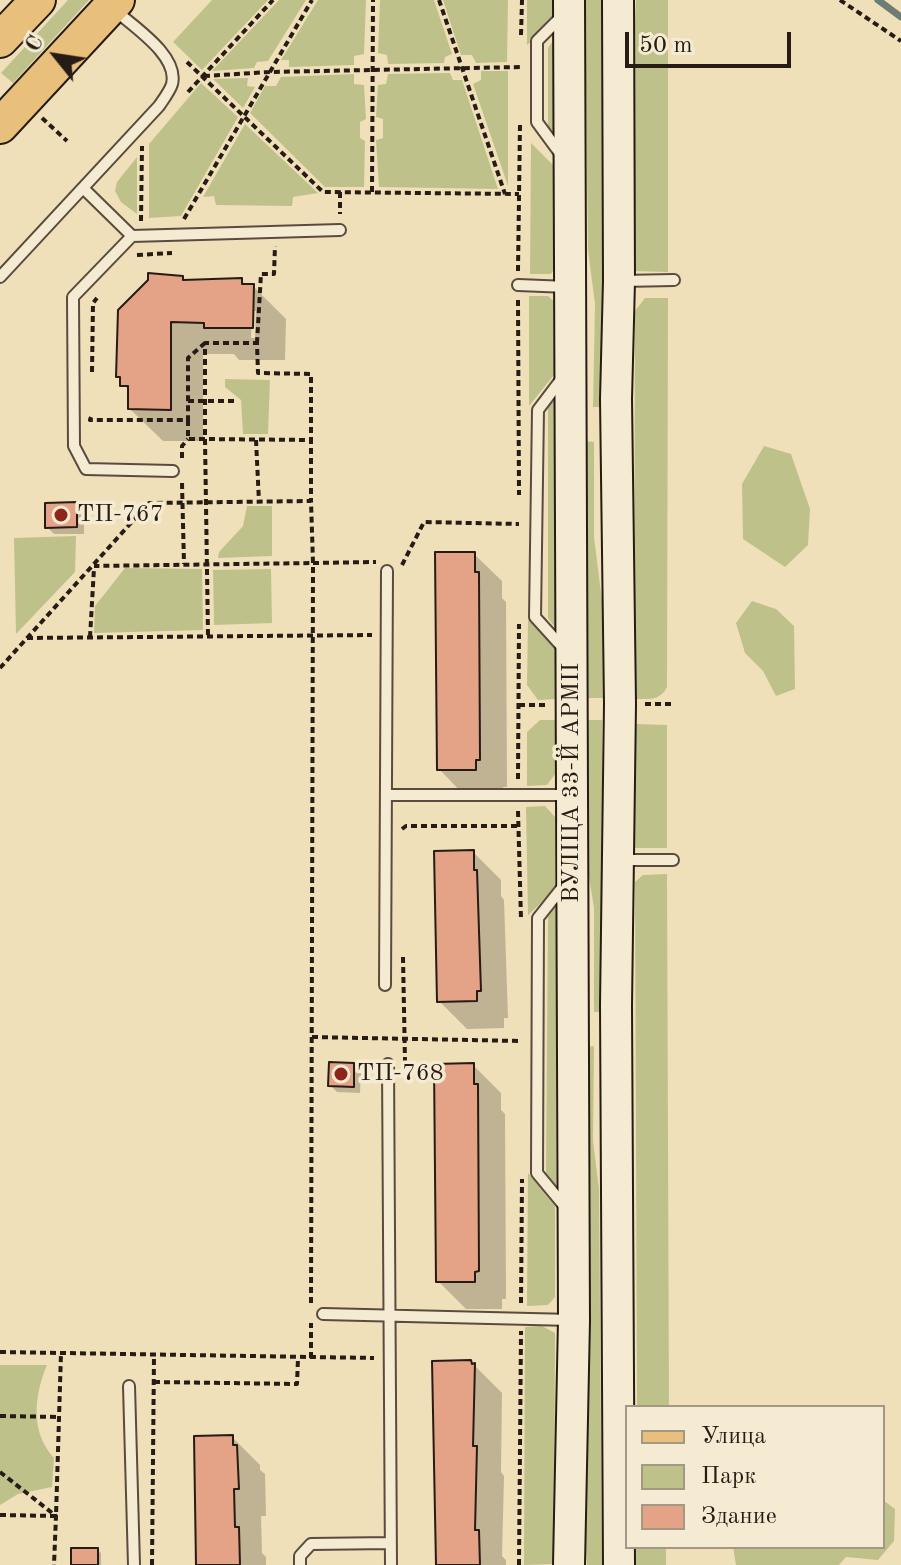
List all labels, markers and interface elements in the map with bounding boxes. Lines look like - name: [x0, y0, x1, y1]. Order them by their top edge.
- north arrow: [16, 16, 96, 96]
- scale bar: [629, 16, 795, 66]
- text: С: [22, 32, 48, 56]
- text: 50 m: [639, 34, 693, 58]
- place label: ТП-767: [77, 501, 164, 529]
- marker: ТП-767: [52, 506, 70, 524]
- street label: ВУЛІЦА 33-Й АРМІІ: [558, 663, 586, 903]
- place label: ТП-768: [357, 1060, 444, 1088]
- marker: ТП-768: [332, 1065, 350, 1083]
- legend: [625, 1405, 885, 1549]
- text: Улица: [701, 1425, 766, 1449]
- text: Парк: [701, 1465, 756, 1489]
- text: Здание: [701, 1505, 777, 1529]

